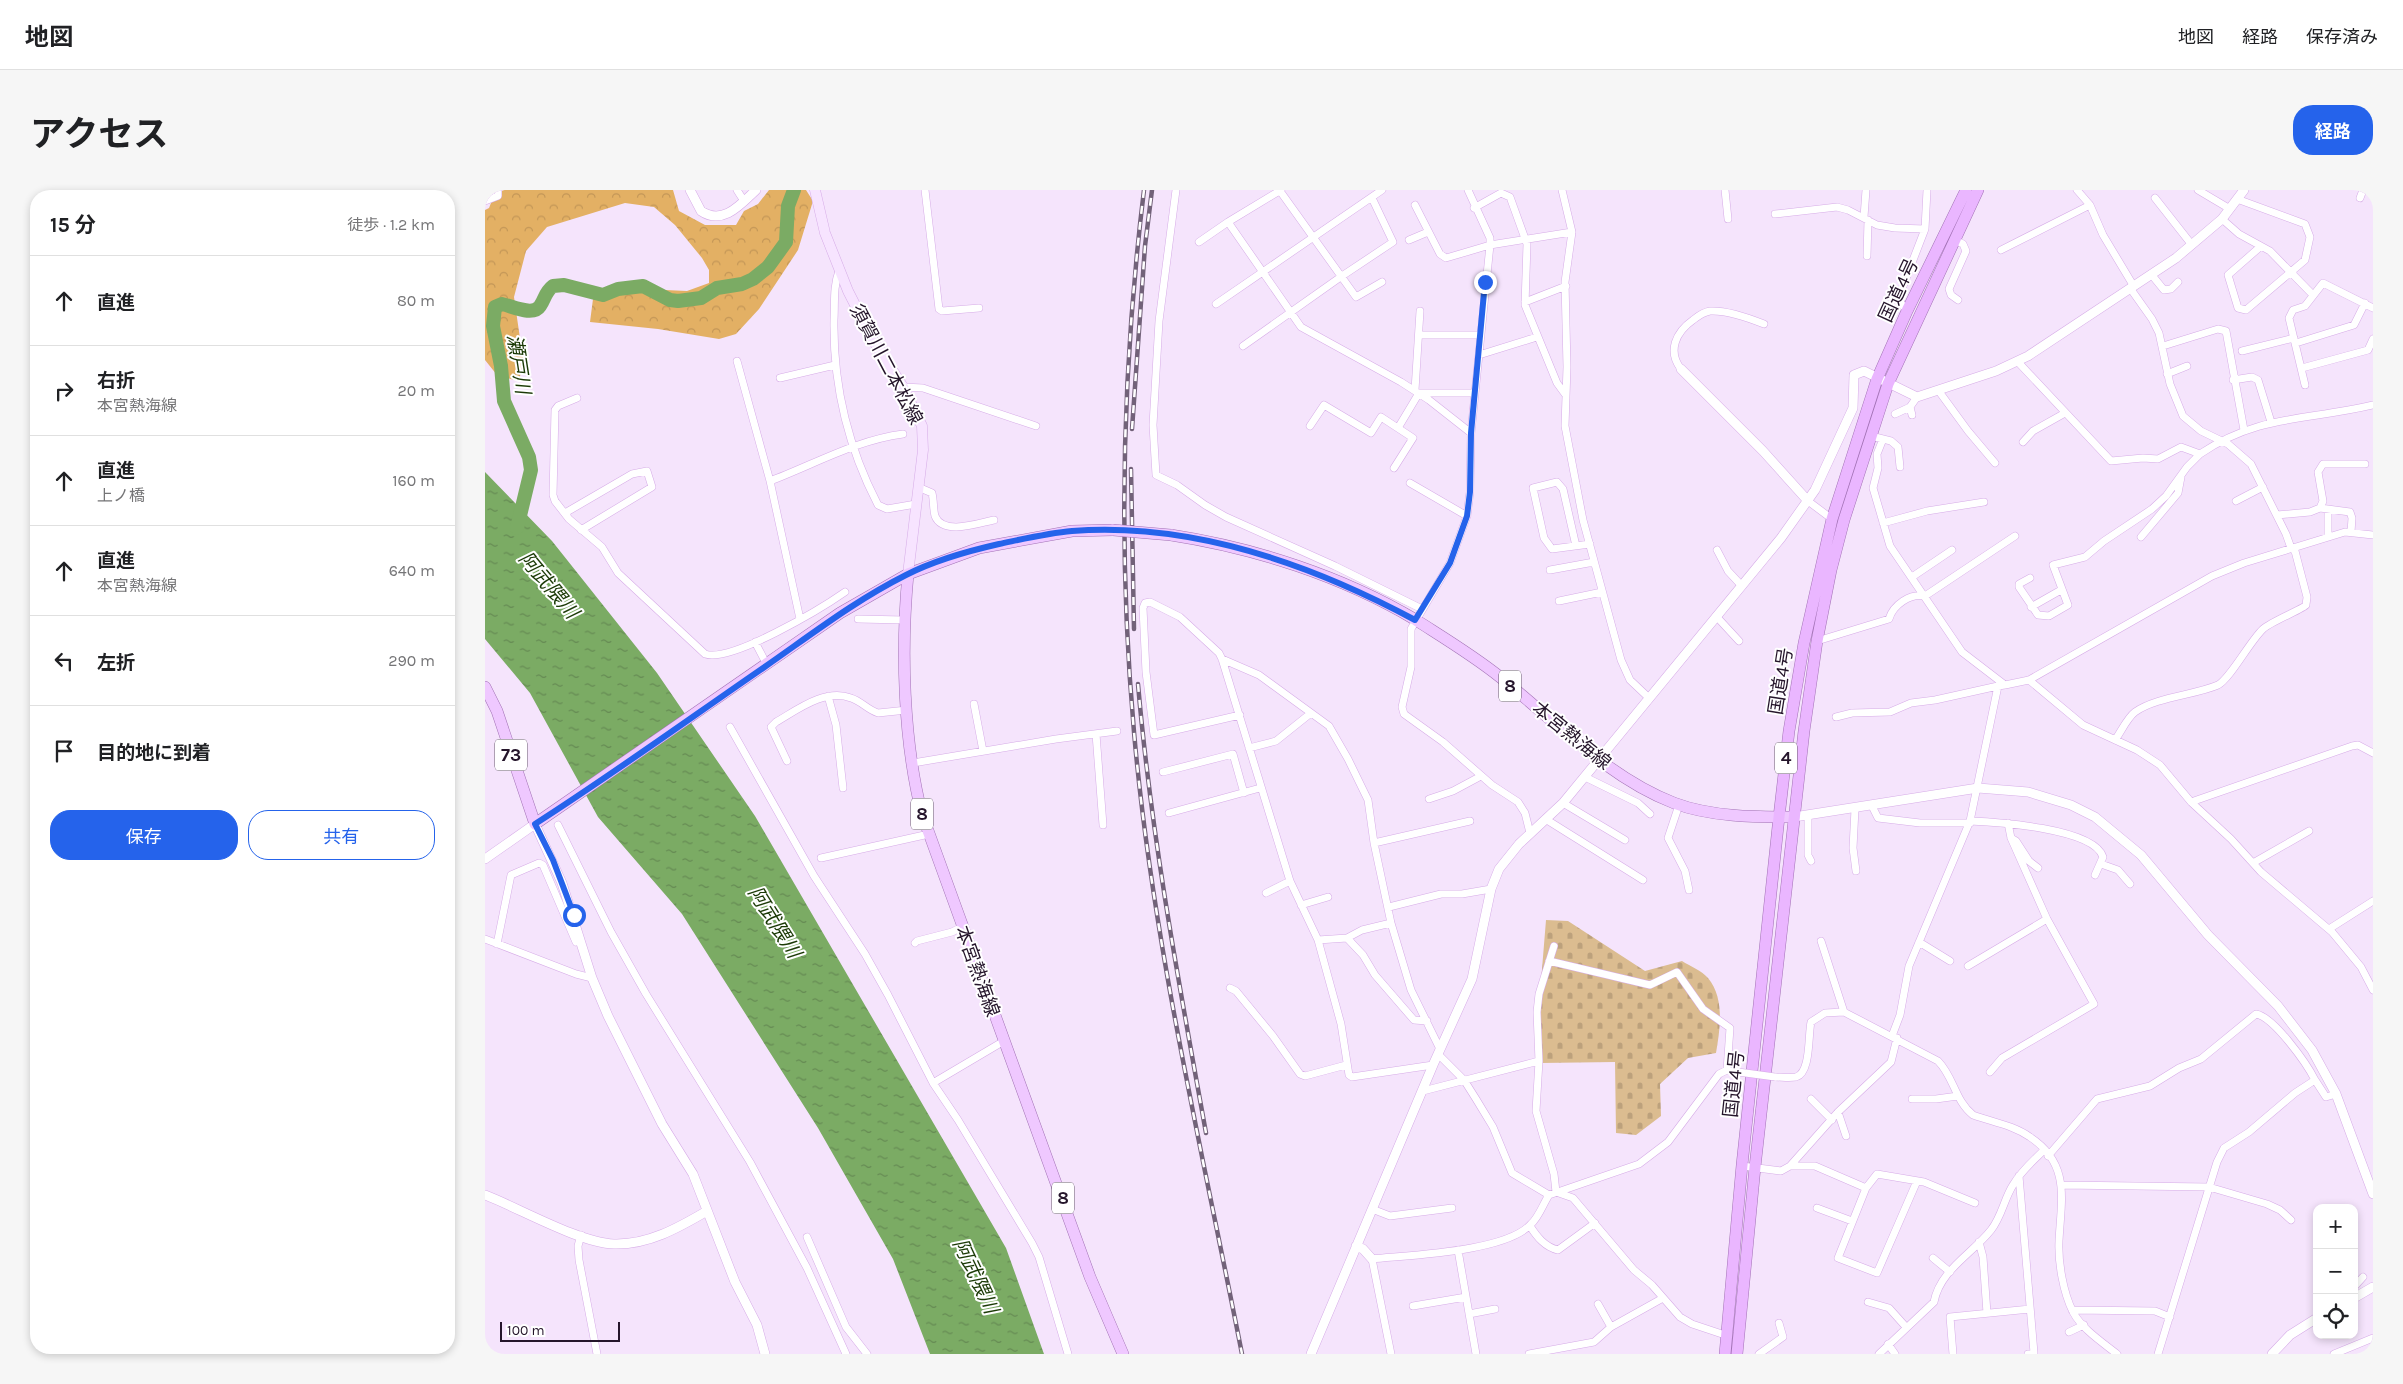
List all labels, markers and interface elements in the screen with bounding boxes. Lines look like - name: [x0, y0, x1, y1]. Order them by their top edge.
- text: 地図: [25, 23, 73, 51]
- text: 地図: [2178, 26, 2214, 48]
- text: 経路: [2242, 26, 2278, 48]
- text: 保存済み: [2306, 26, 2378, 48]
- button: 経路: [2293, 105, 2373, 155]
- text: アクセス: [30, 114, 168, 155]
- text: 15 分: [50, 213, 96, 237]
- text: 徒歩 · 1.2 km: [347, 215, 435, 234]
- street label: 国道4号: [1875, 255, 1923, 326]
- route end: [1474, 271, 1497, 294]
- icon: ahead: [50, 287, 78, 315]
- text: 80 m: [397, 291, 435, 310]
- text: 直進: [97, 292, 135, 314]
- street label: 須賀川二本松線: [845, 301, 927, 428]
- water label: 瀬戸川: [502, 333, 535, 397]
- text: 右折: [97, 370, 135, 392]
- icon: right: [50, 377, 78, 405]
- text: 20 m: [397, 381, 435, 400]
- text: 本宮熱海線: [97, 396, 177, 415]
- text: 直進: [97, 460, 135, 482]
- icon: ahead: [50, 467, 78, 495]
- text: 160 m: [392, 471, 435, 490]
- text: 上ノ橋: [97, 486, 145, 505]
- water label: 阿武隈川: [514, 547, 584, 625]
- text: 直進: [97, 550, 135, 572]
- icon: ahead: [50, 557, 78, 585]
- text: 640 m: [389, 561, 435, 580]
- text: 本宮熱海線: [97, 576, 177, 595]
- street label: 国道4号: [1765, 646, 1797, 716]
- icon: left: [50, 647, 78, 675]
- text: 290 m: [388, 651, 435, 670]
- text: 左折: [97, 652, 135, 674]
- road number: 8: [1499, 671, 1521, 702]
- street label: 本宮熱海線: [1528, 697, 1615, 774]
- icon: arrive: [50, 737, 78, 765]
- road number: 73: [495, 740, 527, 770]
- text: 目的地に到着: [97, 742, 211, 764]
- road number: 4: [1775, 742, 1797, 774]
- road number: 8: [911, 798, 933, 830]
- button: 保存: [50, 810, 238, 860]
- button: 共有: [248, 810, 435, 860]
- water label: 阿武隈川: [744, 882, 807, 964]
- route start: [563, 904, 586, 927]
- street label: 本宮熱海線: [950, 923, 1004, 1020]
- street label: 国道4号: [1720, 1049, 1748, 1119]
- road number: 8: [1052, 1182, 1074, 1214]
- map controls: [2313, 1204, 2358, 1339]
- button: +: [2313, 1204, 2358, 1249]
- water label: 阿武隈川: [948, 1235, 1004, 1319]
- button: −: [2313, 1249, 2358, 1294]
- button: locate: [2313, 1294, 2358, 1339]
- scale bar: [500, 1319, 620, 1342]
- text: 100 m: [507, 1322, 545, 1339]

